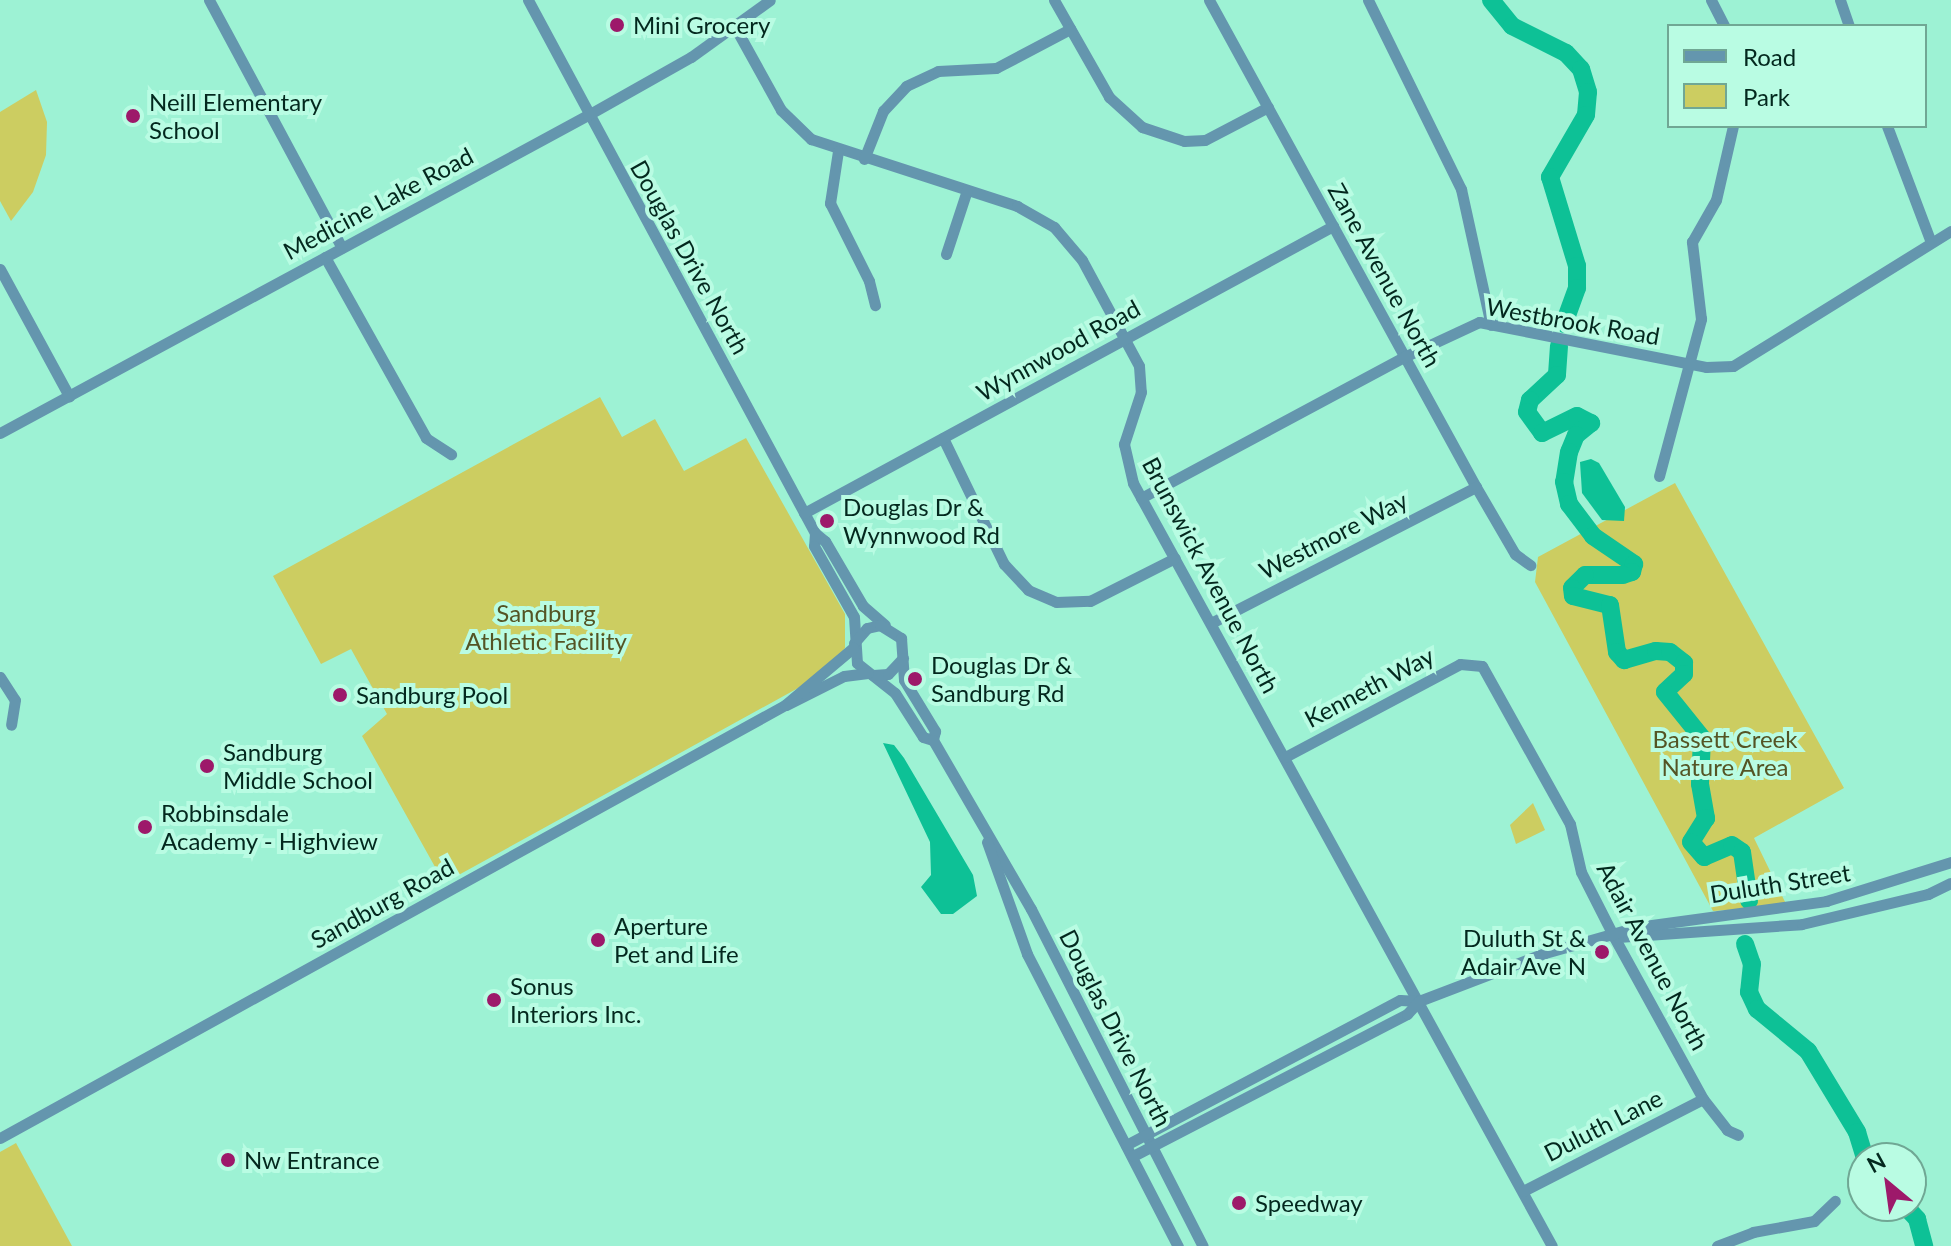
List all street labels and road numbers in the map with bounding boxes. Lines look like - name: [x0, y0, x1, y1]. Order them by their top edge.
- street label: Medicine Lake Road: [278, 141, 478, 265]
- street label: Douglas Drive North: [625, 155, 755, 359]
- street label: Zane Avenue North: [1322, 178, 1448, 372]
- street label: Westbrook Road: [1484, 292, 1662, 350]
- street label: Wynnwood Road: [971, 293, 1145, 407]
- street label: Brunswick Avenue North: [1136, 452, 1286, 698]
- street label: Westmore Way: [1254, 485, 1412, 585]
- street label: Kenneth Way: [1299, 641, 1439, 733]
- street label: Sandburg Road: [306, 852, 458, 954]
- street label: Adair Avenue North: [1591, 857, 1715, 1055]
- street label: Duluth Street: [1708, 858, 1852, 908]
- street label: Douglas Drive North: [1054, 925, 1178, 1131]
- street label: Duluth Lane: [1539, 1083, 1667, 1167]

